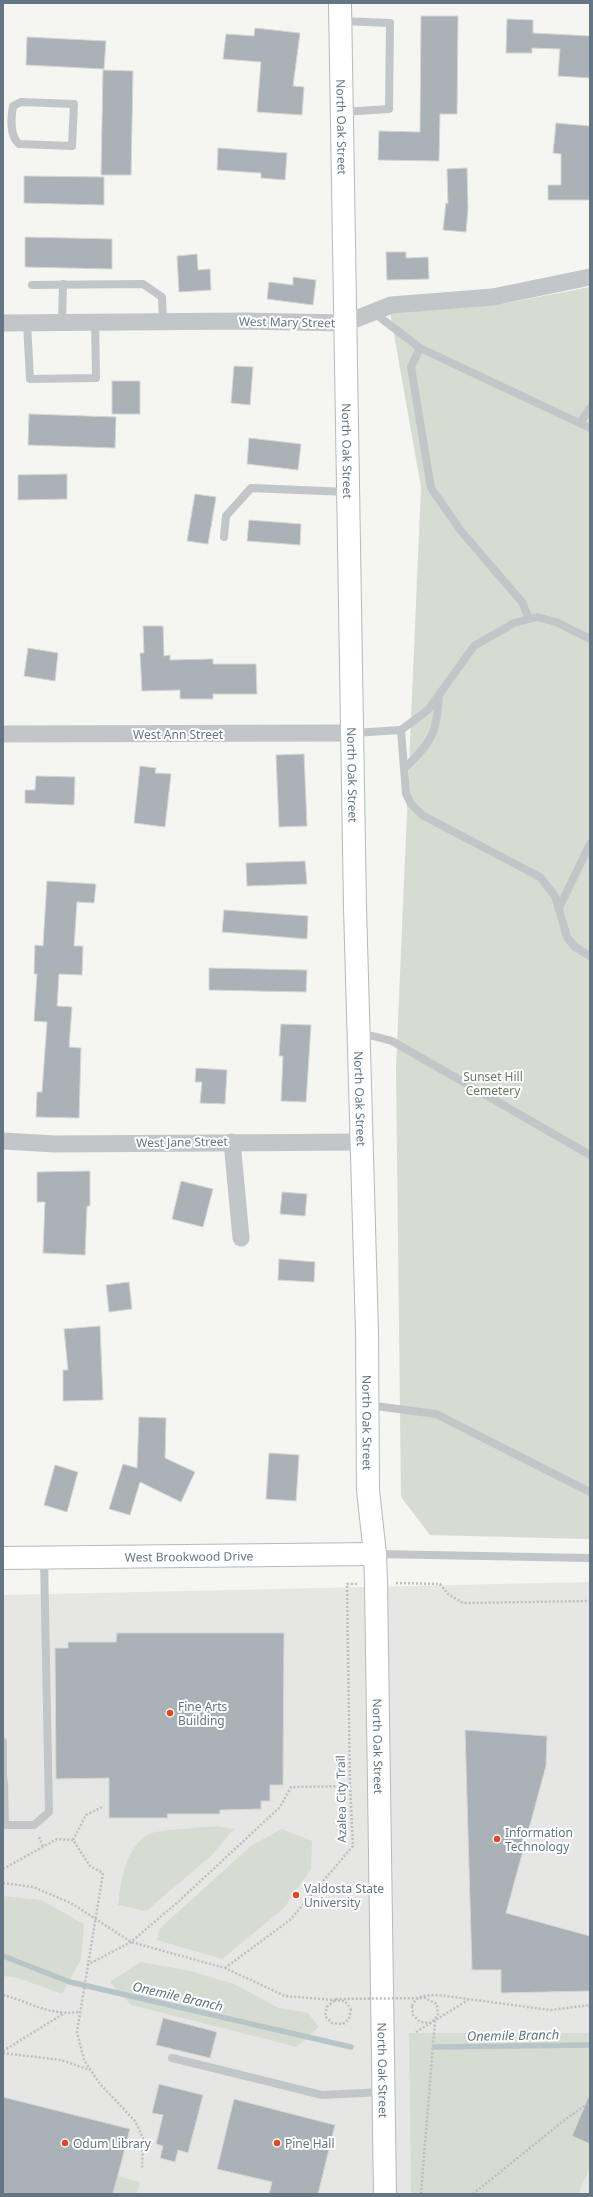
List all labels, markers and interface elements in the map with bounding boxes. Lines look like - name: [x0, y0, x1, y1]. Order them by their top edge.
- street label: North Oak Street: [333, 79, 351, 176]
- street label: West Mary Street: [239, 313, 336, 331]
- street label: North Oak Street: [338, 403, 357, 499]
- street label: West Ann Street: [133, 726, 224, 743]
- street label: North Oak Street: [344, 727, 362, 823]
- street label: North Oak Street: [351, 1051, 370, 1147]
- park label: Sunset Hill Cemetery: [463, 1068, 523, 1099]
- street label: West Jane Street: [136, 1133, 229, 1151]
- street label: North Oak Street: [359, 1375, 376, 1471]
- street label: West Brookwood Drive: [125, 1547, 254, 1565]
- place label: Fine Arts Building: [178, 1698, 228, 1729]
- street label: North Oak Street: [369, 1698, 388, 1795]
- marker: Fine Arts Building: [165, 1708, 175, 1718]
- street label: Azalea City Trail: [332, 1755, 350, 1843]
- place label: Information Technology: [505, 1824, 573, 1855]
- marker: Information Technology: [492, 1834, 502, 1844]
- place label: Valdosta State University: [304, 1880, 384, 1911]
- marker: Valdosta State University: [291, 1890, 301, 1900]
- water label: Onemile Branch: [131, 1977, 225, 2015]
- street label: North Oak Street: [374, 2022, 392, 2119]
- water label: Onemile Branch: [467, 2025, 559, 2045]
- place label: Odum Library: [73, 2135, 152, 2152]
- place label: Pine Hall: [285, 2135, 334, 2152]
- marker: Odum Library: [60, 2138, 70, 2148]
- marker: Pine Hall: [272, 2138, 282, 2148]

